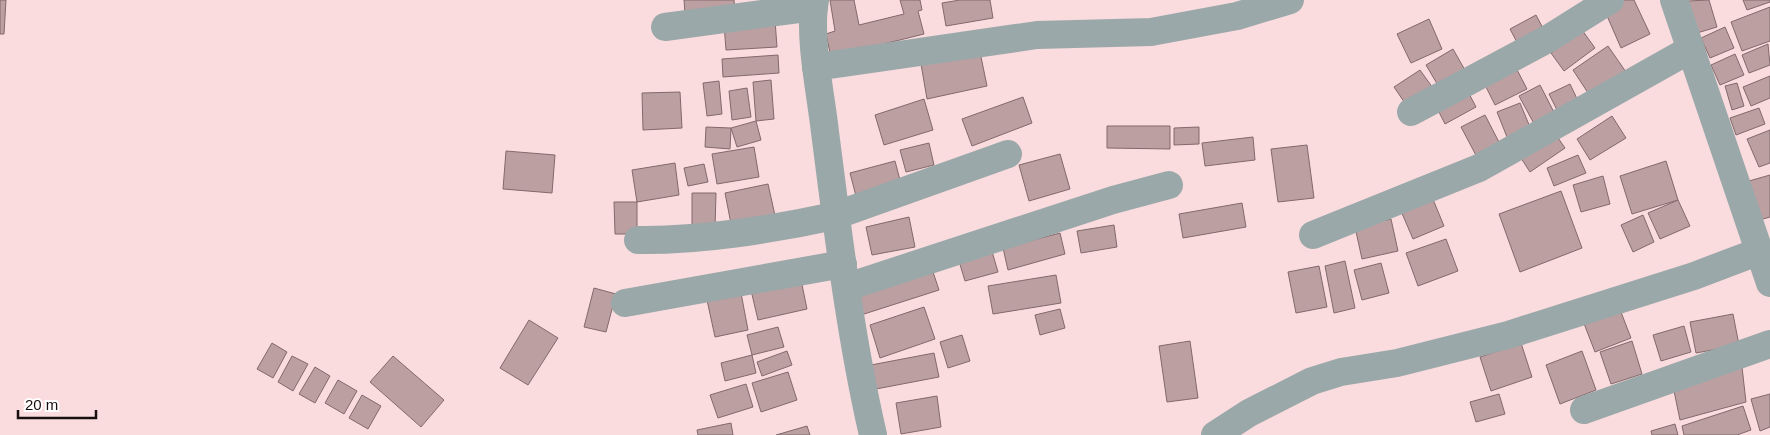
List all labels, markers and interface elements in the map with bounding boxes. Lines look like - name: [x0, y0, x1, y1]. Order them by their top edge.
- scale bar: [18, 388, 95, 420]
- text: 20 m: [25, 396, 58, 413]

